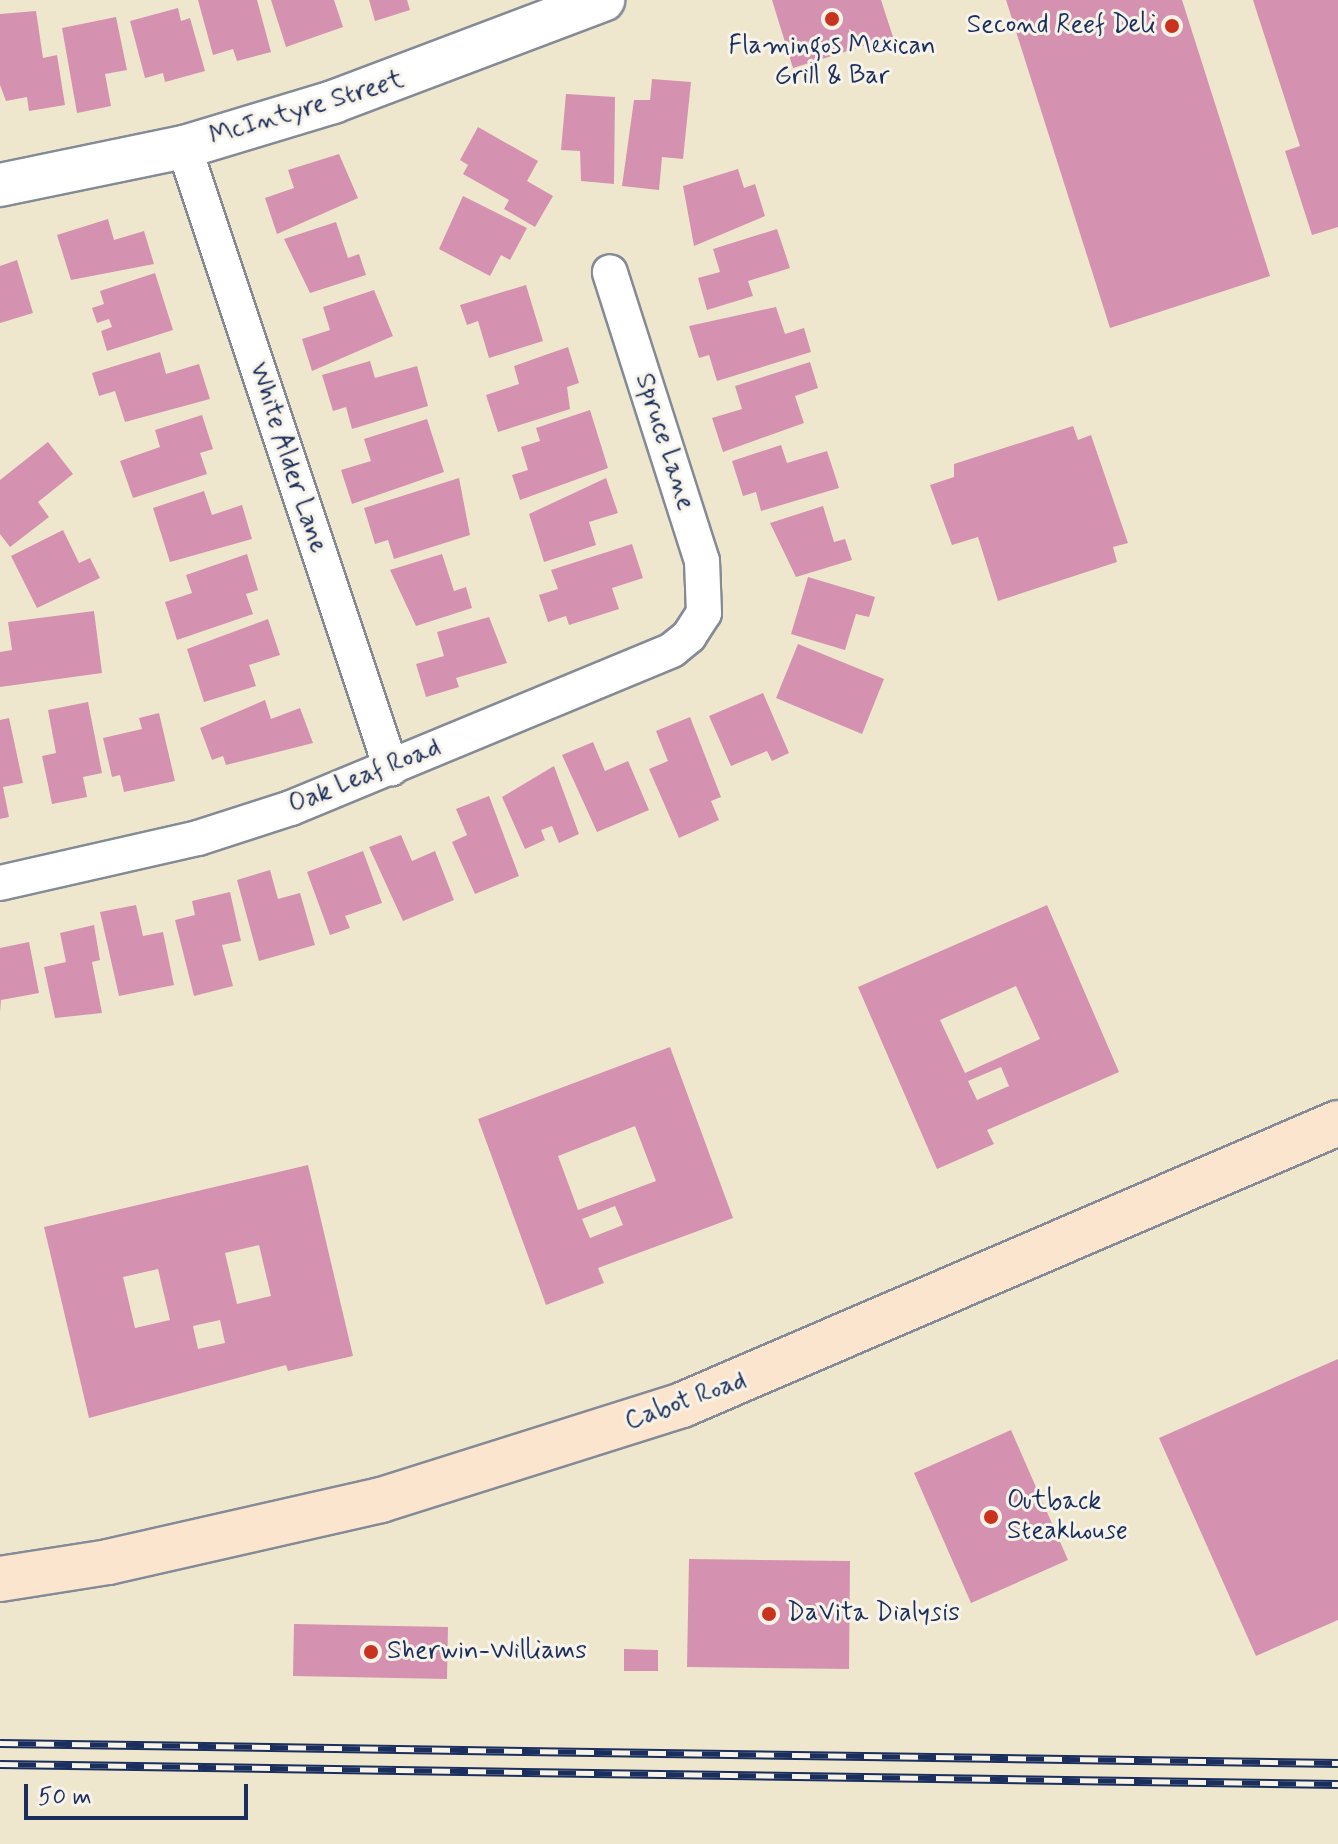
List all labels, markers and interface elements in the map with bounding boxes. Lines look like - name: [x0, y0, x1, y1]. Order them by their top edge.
- marker: Flamingos Mexican Grill & Bar: [823, 10, 841, 28]
- place label: Second Reef Deli: [964, 10, 1156, 42]
- marker: Second Reef Deli: [1163, 17, 1181, 35]
- place label: Flamingos Mexican Grill & Bar: [728, 31, 936, 92]
- street label: McIntyre Street: [206, 65, 408, 153]
- street label: White Alder Lane: [242, 359, 332, 557]
- street label: Spruce Lane: [628, 373, 700, 511]
- street label: Oak Leaf Road: [284, 732, 446, 822]
- street label: Cabot Road: [621, 1366, 751, 1438]
- place label: Outback Steakhouse: [1007, 1486, 1128, 1548]
- marker: Outback Steakhouse: [982, 1508, 1000, 1526]
- place label: DaVita Dialysis: [787, 1598, 960, 1630]
- marker: DaVita Dialysis: [758, 1603, 780, 1625]
- place label: Sherwin-Williams: [387, 1636, 587, 1668]
- marker: Sherwin-Williams: [362, 1643, 380, 1661]
- scale bar: [28, 1768, 252, 1818]
- text: 50 m: [38, 1782, 92, 1813]

